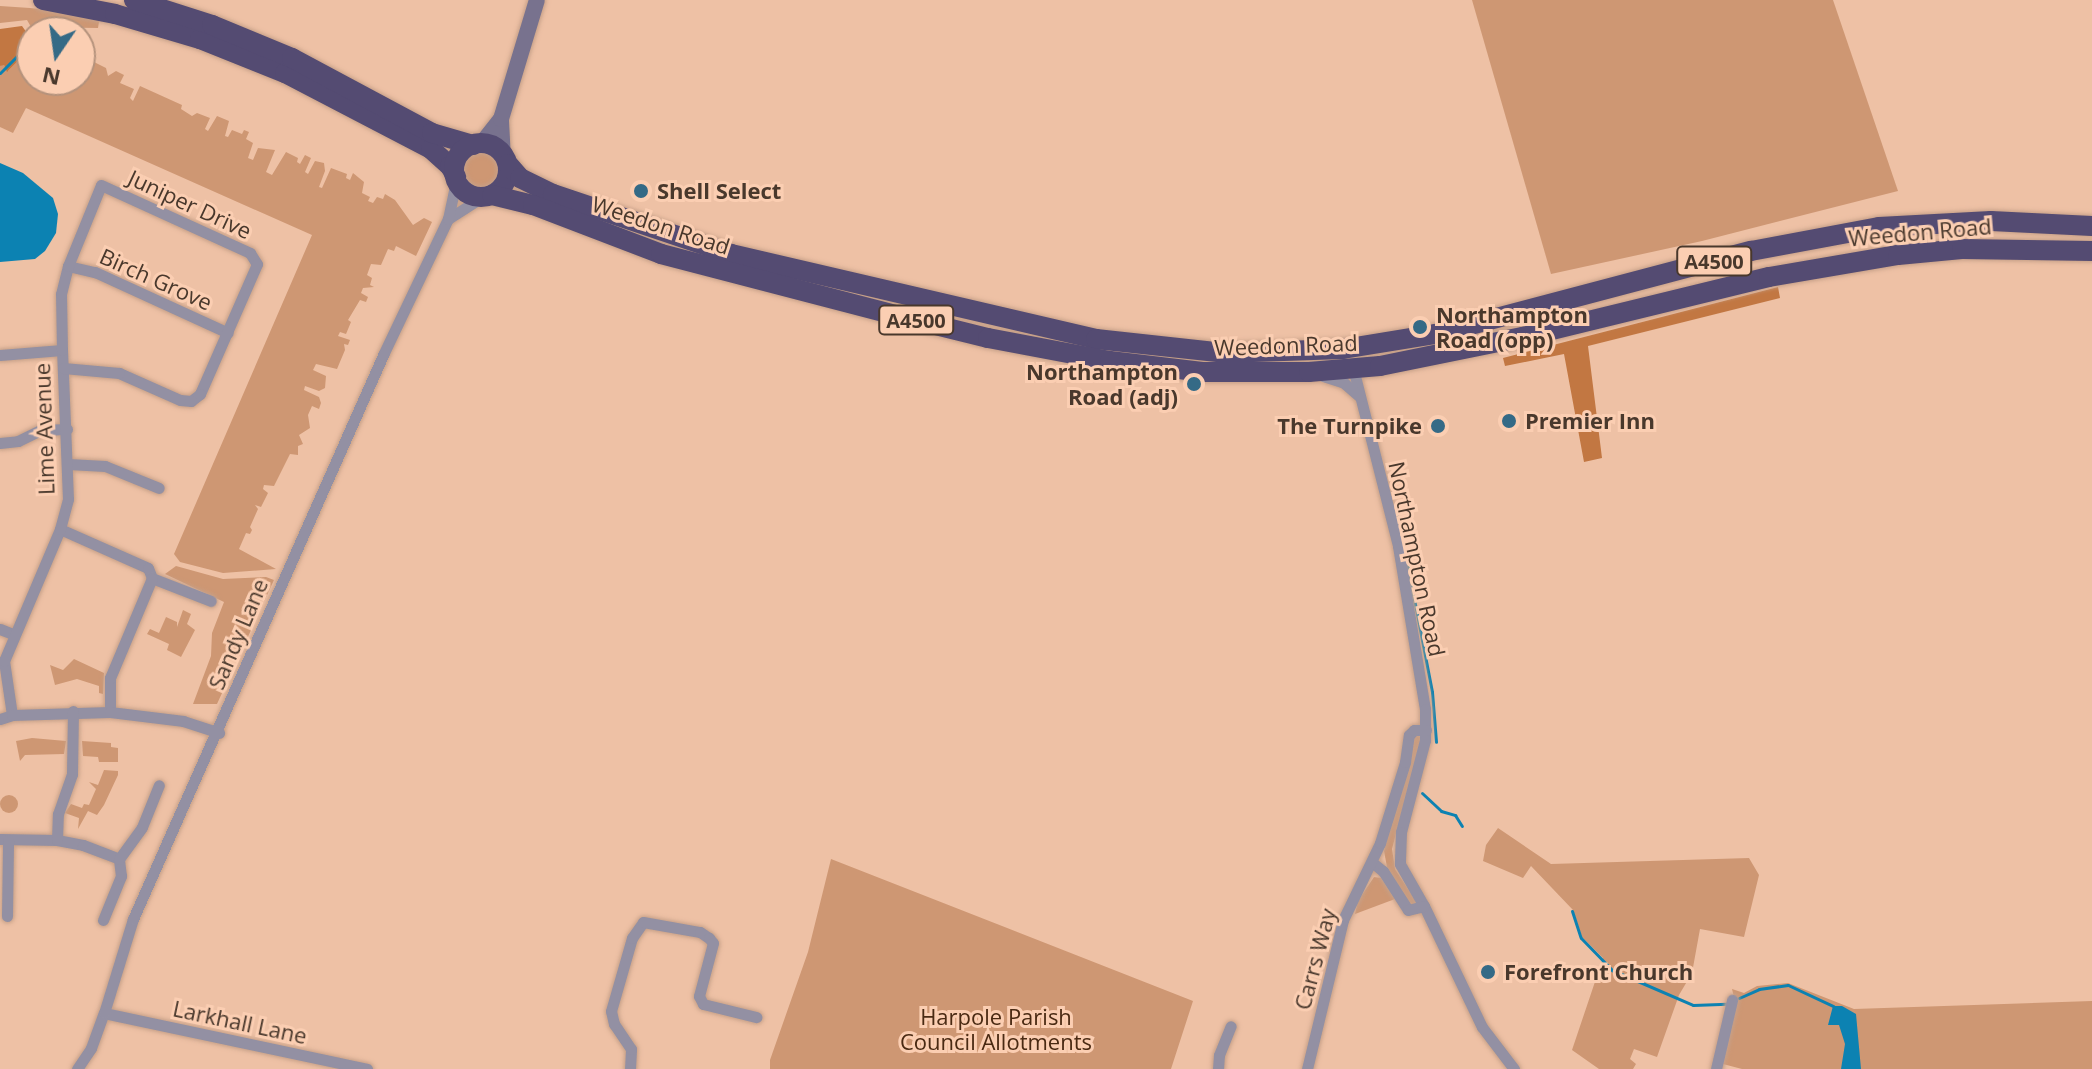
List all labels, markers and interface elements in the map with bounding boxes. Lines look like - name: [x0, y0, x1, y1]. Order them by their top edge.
- north arrow: [16, 16, 96, 96]
- text: N: [39, 61, 63, 94]
- street label: Juniper Drive: [124, 164, 256, 244]
- place label: Shell Select: [657, 178, 781, 204]
- marker: Shell Select: [632, 182, 650, 200]
- street label: Weedon Road: [589, 190, 733, 260]
- street label: Weedon Road: [1847, 213, 1993, 251]
- street label: Birch Grove: [96, 243, 216, 315]
- road number: A4500: [1676, 245, 1752, 277]
- place label: Northampton Road (opp): [1436, 301, 1588, 352]
- road number: A4500: [878, 304, 954, 336]
- marker: Northampton Road (opp): [1411, 318, 1429, 336]
- street label: Weedon Road: [1214, 329, 1358, 361]
- place label: Northampton Road (adj): [1026, 358, 1178, 410]
- street label: Lime Avenue: [29, 363, 59, 495]
- marker: Northampton Road (adj): [1185, 375, 1203, 393]
- place label: Premier Inn: [1525, 408, 1655, 434]
- marker: Premier Inn: [1500, 412, 1518, 430]
- place label: The Turnpike: [1277, 413, 1422, 439]
- marker: The Turnpike: [1429, 417, 1447, 435]
- street label: Northampton Road: [1383, 459, 1451, 659]
- street label: Sandy Lane: [203, 575, 273, 693]
- street label: Carrs Way: [1289, 905, 1341, 1013]
- place label: Forefront Church: [1504, 959, 1693, 985]
- marker: Forefront Church: [1479, 963, 1497, 981]
- street label: Larkhall Lane: [171, 995, 309, 1049]
- park label: Harpole Parish Council Allotments: [900, 1003, 1092, 1054]

